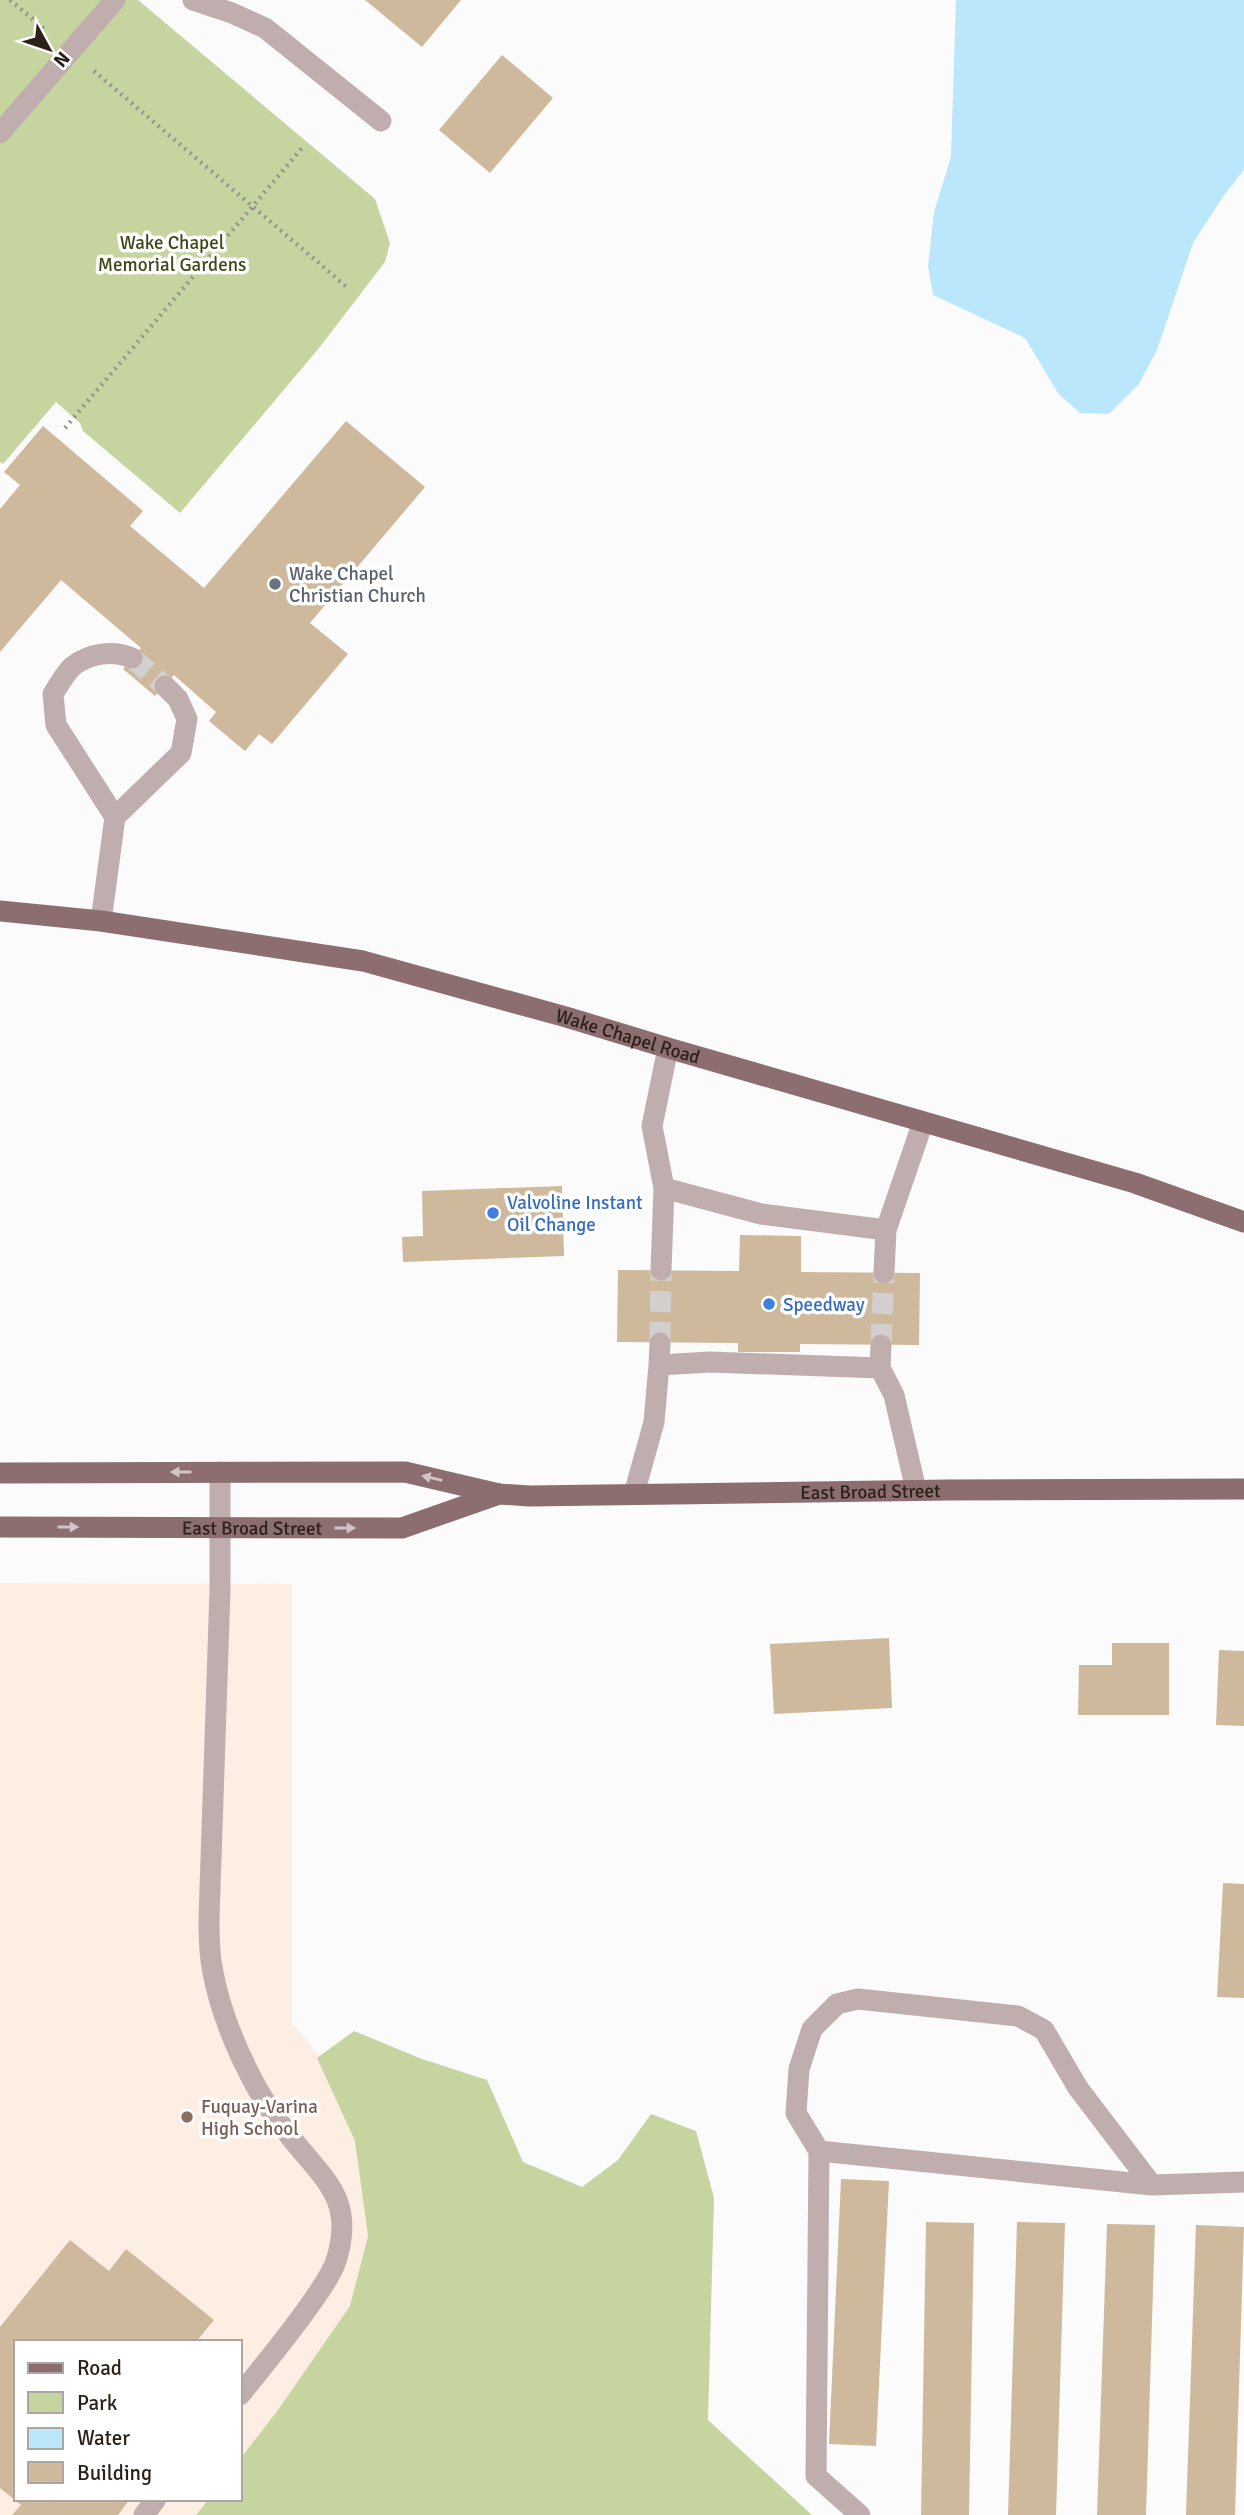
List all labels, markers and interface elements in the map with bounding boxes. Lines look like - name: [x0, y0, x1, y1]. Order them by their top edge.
- north arrow: [14, 14, 84, 84]
- text: N: [48, 47, 75, 72]
- park label: Wake Chapel Memorial Gardens: [98, 231, 246, 277]
- place label: Wake Chapel Christian Church: [289, 562, 426, 608]
- marker: Wake Chapel Christian Church: [267, 576, 283, 592]
- street label: Wake Chapel Road: [553, 1004, 703, 1070]
- place label: Valvoline Instant Oil Change: [507, 1191, 643, 1237]
- marker: Valvoline Instant Oil Change: [485, 1205, 501, 1221]
- place label: Speedway: [783, 1293, 865, 1317]
- marker: Speedway: [761, 1296, 777, 1312]
- one-way arrow: [170, 1467, 192, 1478]
- one-way arrow: [421, 1473, 443, 1484]
- street label: East Broad Street: [800, 1479, 941, 1505]
- street label: East Broad Street: [182, 1516, 323, 1541]
- one-way arrow: [57, 1521, 79, 1533]
- one-way arrow: [334, 1522, 356, 1534]
- place label: Fuquay-Varina High School: [201, 2095, 318, 2141]
- marker: Fuquay-Varina High School: [179, 2109, 195, 2125]
- legend: [14, 2340, 242, 2501]
- text: Road: [77, 2355, 122, 2381]
- text: Park: [77, 2390, 118, 2416]
- text: Water: [77, 2425, 130, 2451]
- text: Building: [77, 2460, 152, 2486]

